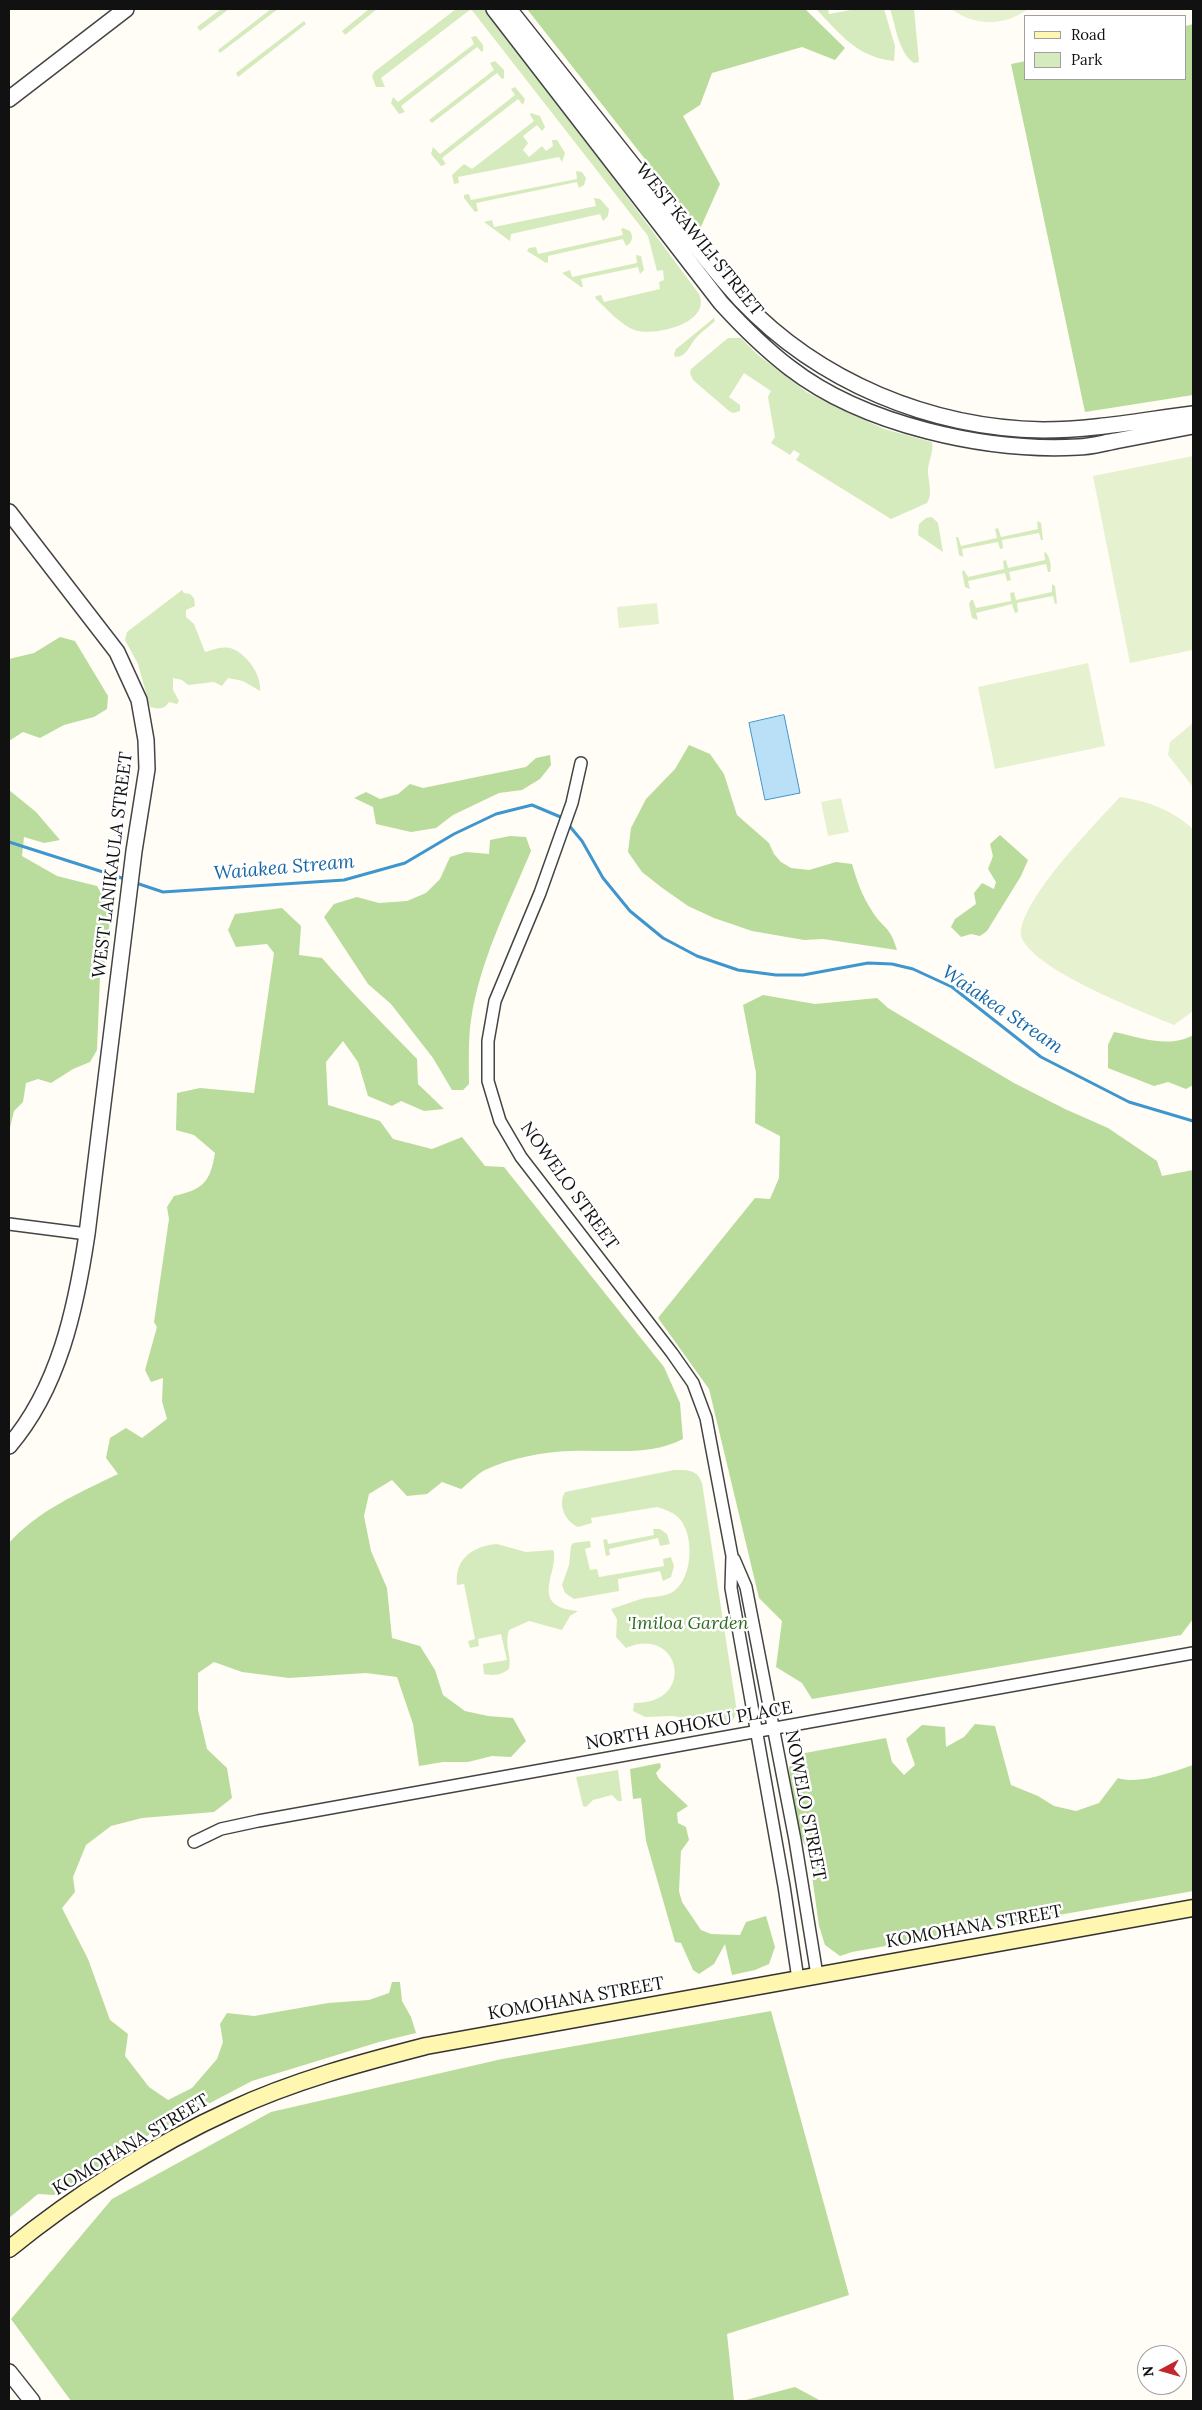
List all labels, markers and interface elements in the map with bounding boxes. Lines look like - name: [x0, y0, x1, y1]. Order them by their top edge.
- legend: [1024, 15, 1187, 80]
- text: Road: [1071, 25, 1106, 44]
- text: Park: [1071, 50, 1102, 69]
- street label: WEST KAWILI STREET: [631, 159, 767, 321]
- street label: WEST LANIKAULA STREET: [88, 751, 138, 979]
- water label: Waiakea Stream: [213, 850, 355, 886]
- water label: Waiakea Stream: [937, 961, 1067, 1059]
- street label: NOWELO STREET: [515, 1118, 623, 1254]
- park label: 'Imiloa Garden: [627, 1613, 749, 1635]
- street label: NORTH AOHOKU PLACE: [584, 1697, 794, 1755]
- street label: NOWELO STREET: [780, 1728, 830, 1882]
- street label: KOMOHANA STREET: [884, 1901, 1064, 1953]
- street label: KOMOHANA STREET: [486, 1973, 666, 2025]
- street label: KOMOHANA STREET: [49, 2090, 213, 2200]
- north arrow: [1137, 2345, 1187, 2395]
- text: N: [1139, 2365, 1158, 2378]

